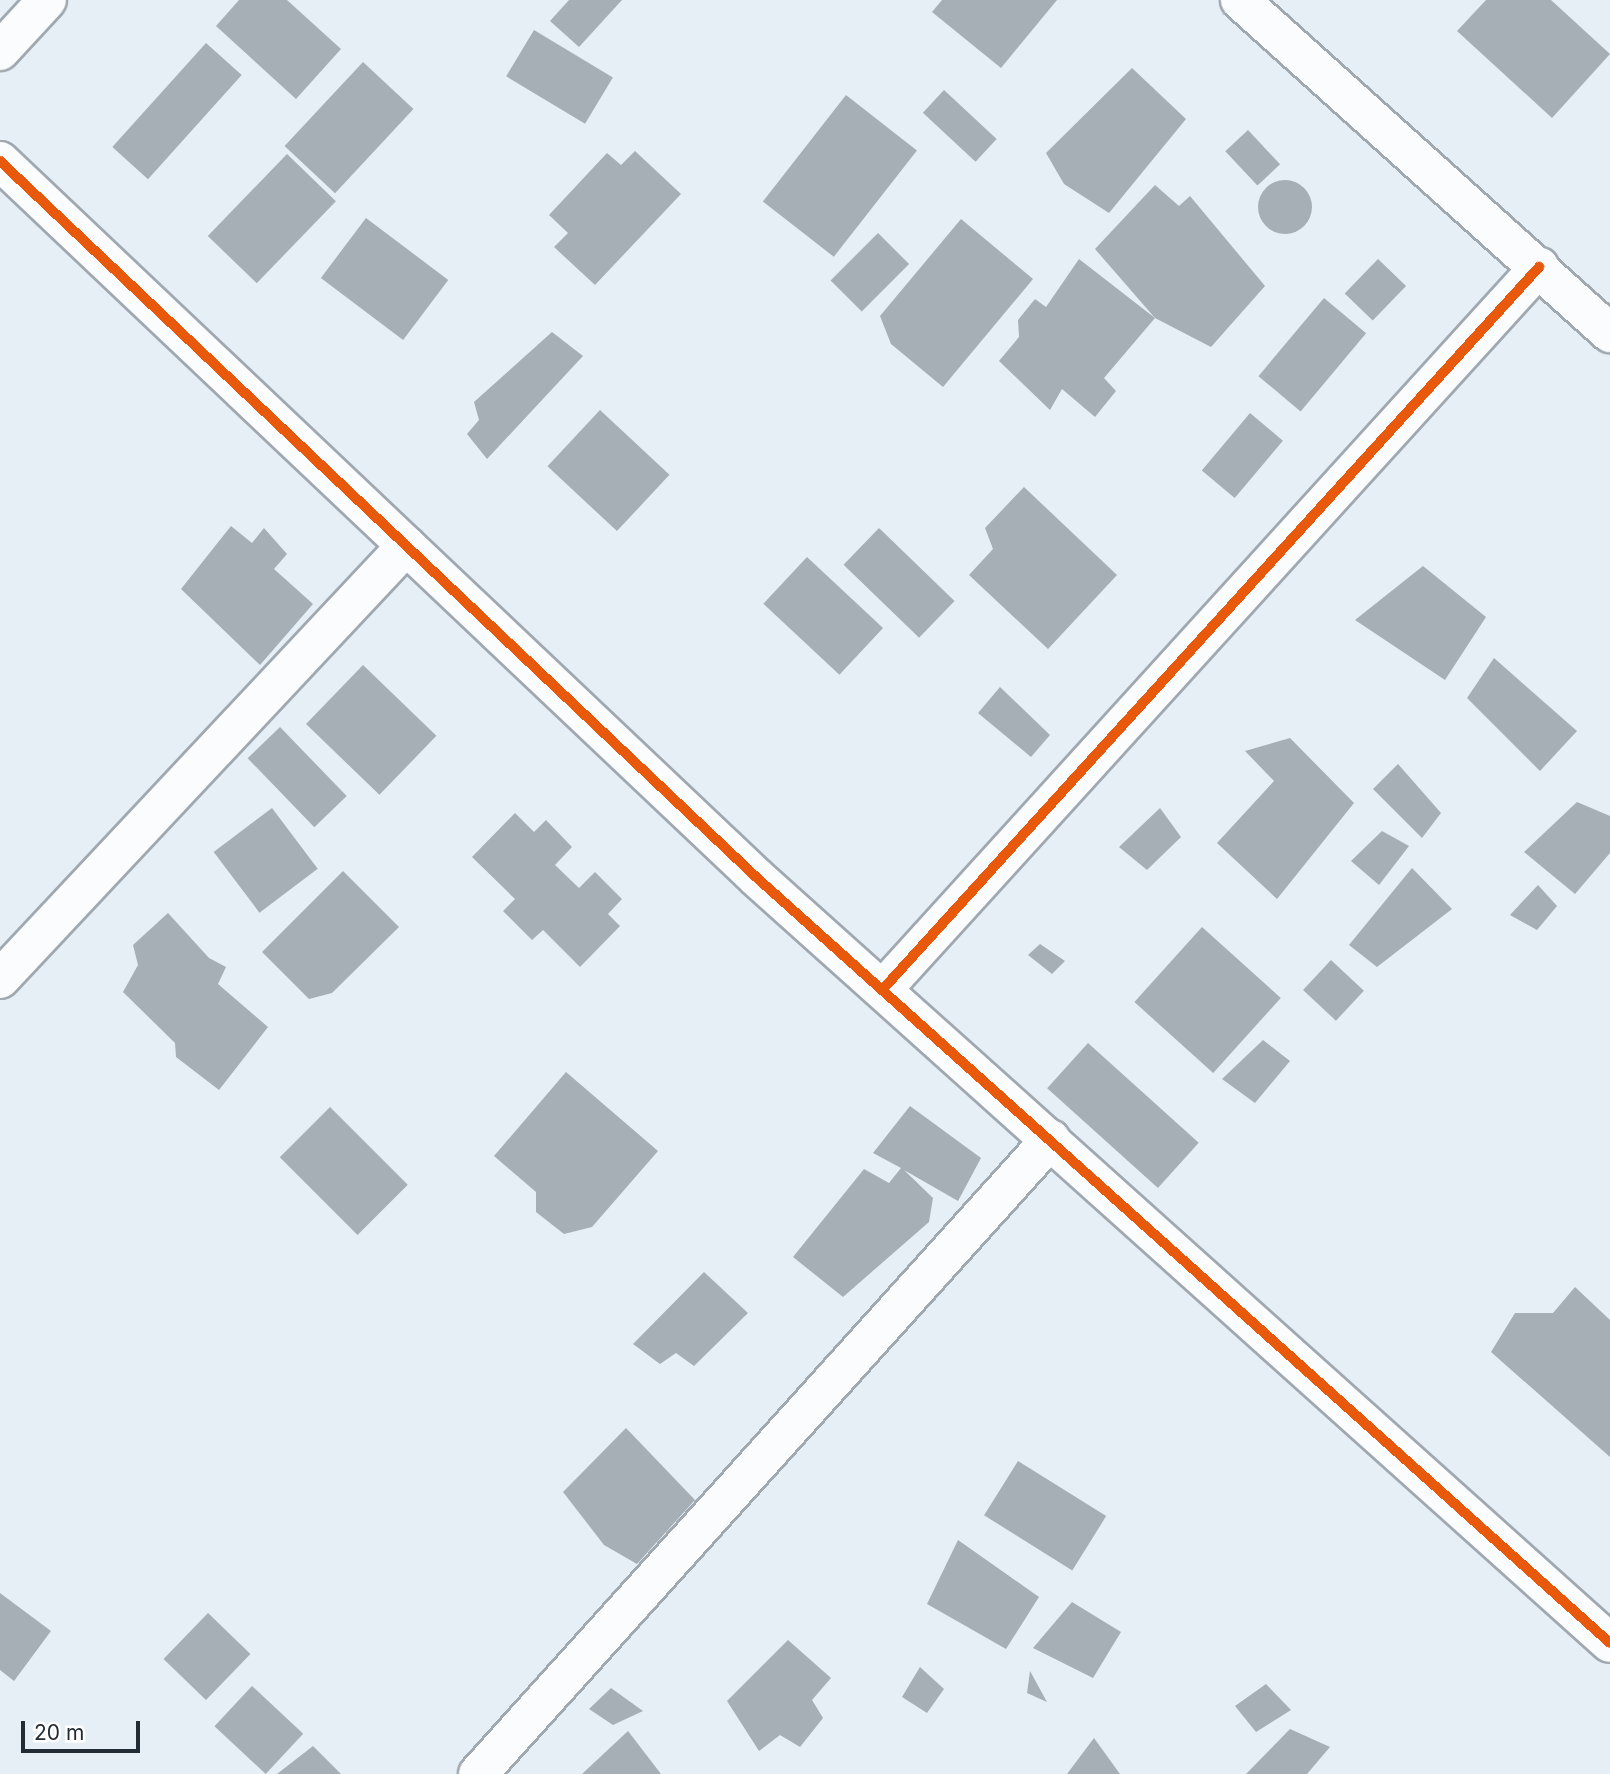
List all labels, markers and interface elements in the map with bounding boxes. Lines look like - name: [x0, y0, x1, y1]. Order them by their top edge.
- scale bar: [24, 1708, 144, 1752]
- text: 20 m: [34, 1720, 84, 1745]

